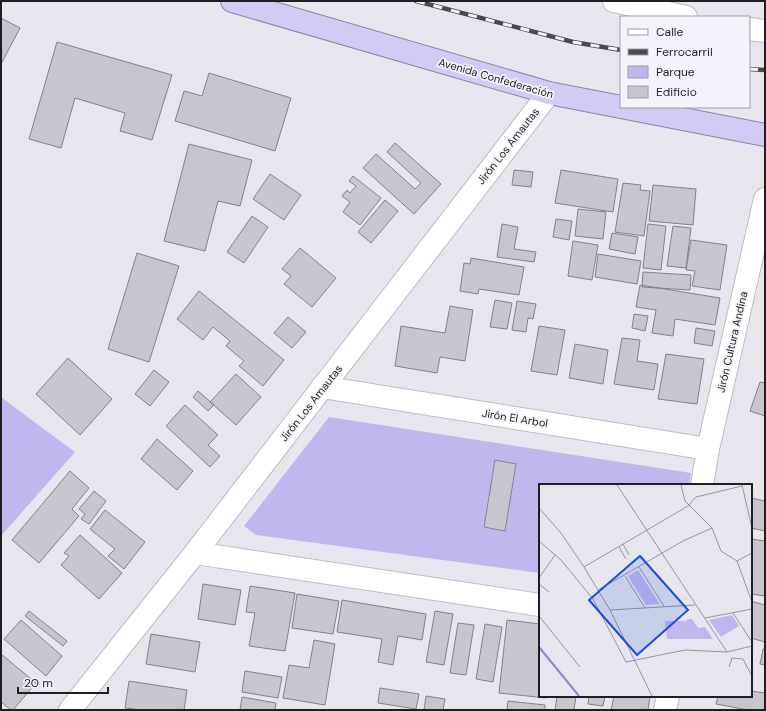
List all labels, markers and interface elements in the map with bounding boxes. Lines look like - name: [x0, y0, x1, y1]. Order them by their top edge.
- legend: [620, 16, 750, 108]
- text: Calle: [656, 24, 683, 40]
- text: Ferrocarril: [656, 44, 713, 60]
- street label: Avenida Confederación: [437, 55, 555, 101]
- text: Parque: [656, 64, 695, 80]
- text: Edificio: [656, 84, 697, 100]
- street label: Jirón Los Amautas: [474, 105, 542, 187]
- street label: Jirón Cultura Andina: [714, 290, 750, 394]
- street label: Jirón Los Amautas: [277, 362, 345, 444]
- street label: Jirón El Arbol: [481, 406, 549, 430]
- inset map: [539, 484, 752, 697]
- scale bar: [18, 669, 108, 695]
- text: 20 m: [24, 675, 53, 691]

